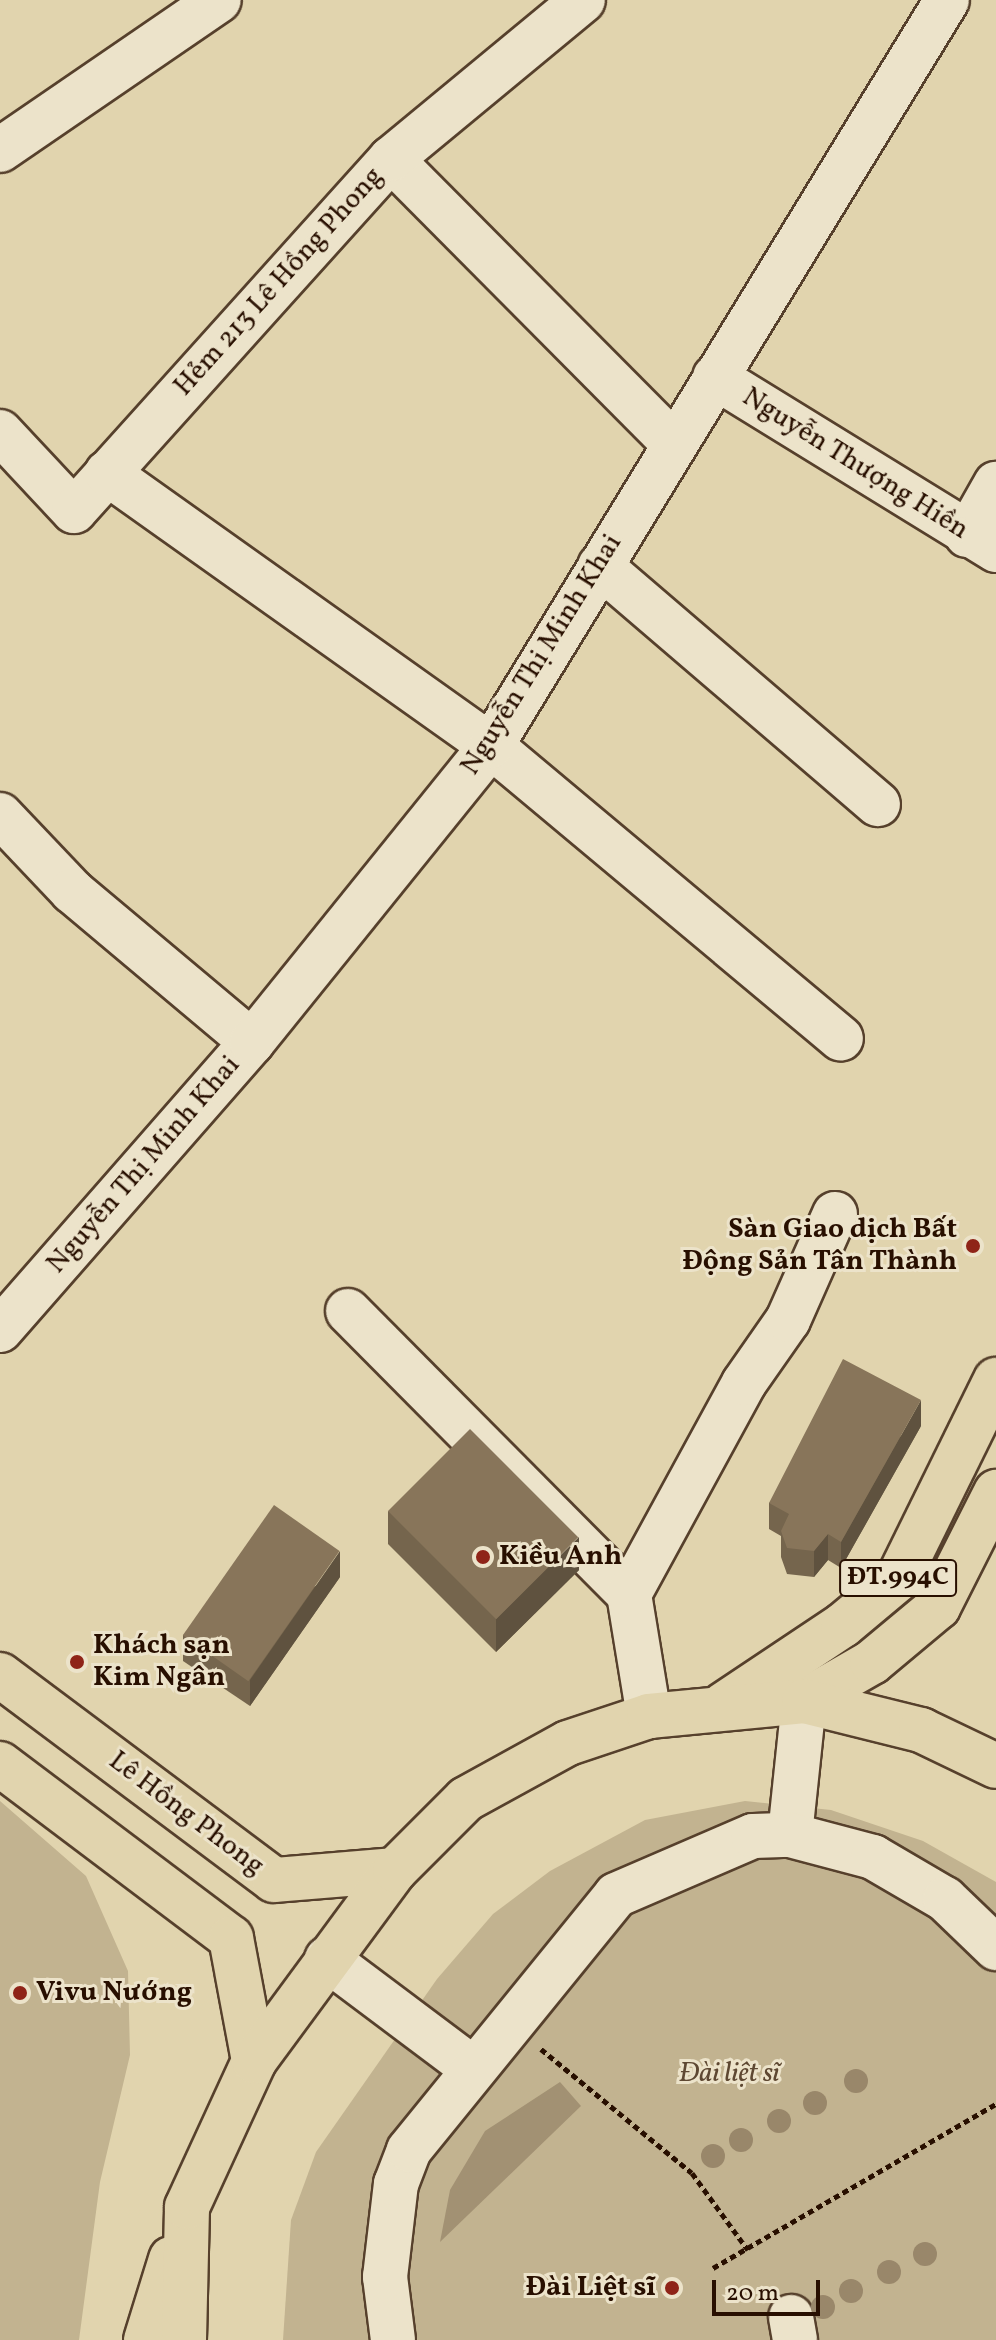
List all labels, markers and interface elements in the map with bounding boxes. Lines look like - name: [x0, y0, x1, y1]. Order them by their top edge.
- street label: Hẻm 213 Lê Hồng Phong: [167, 161, 391, 403]
- street label: Nguyễn Thượng Hiền: [735, 381, 975, 547]
- street label: Nguyễn Thị Minh Khai: [454, 528, 630, 782]
- street label: Nguyễn Thị Minh Khai: [40, 1049, 248, 1281]
- place label: Sàn Giao dịch Bất Động Sản Tân Thành: [681, 1213, 957, 1279]
- marker: Sàn Giao dịch Bất Động Sản Tân Thành: [964, 1237, 982, 1255]
- place label: Kiều Anh: [499, 1540, 622, 1574]
- marker: Kiều Anh: [474, 1548, 492, 1566]
- road number: ĐT.994C: [838, 1556, 958, 1600]
- place label: Khách sạn Kim Ngân: [93, 1629, 230, 1695]
- marker: Khách sạn Kim Ngân: [68, 1653, 86, 1671]
- street label: Lê Hồng Phong: [102, 1745, 270, 1883]
- place label: Vivu Nướng: [36, 1976, 192, 2010]
- marker: Vivu Nướng: [11, 1984, 29, 2002]
- park label: Đài liệt sĩ: [679, 2057, 779, 2091]
- scale bar: [716, 2264, 824, 2314]
- place label: Đài Liệt sĩ: [525, 2271, 656, 2305]
- text: 20 m: [726, 2277, 779, 2311]
- marker: Đài Liệt sĩ: [663, 2279, 681, 2297]

